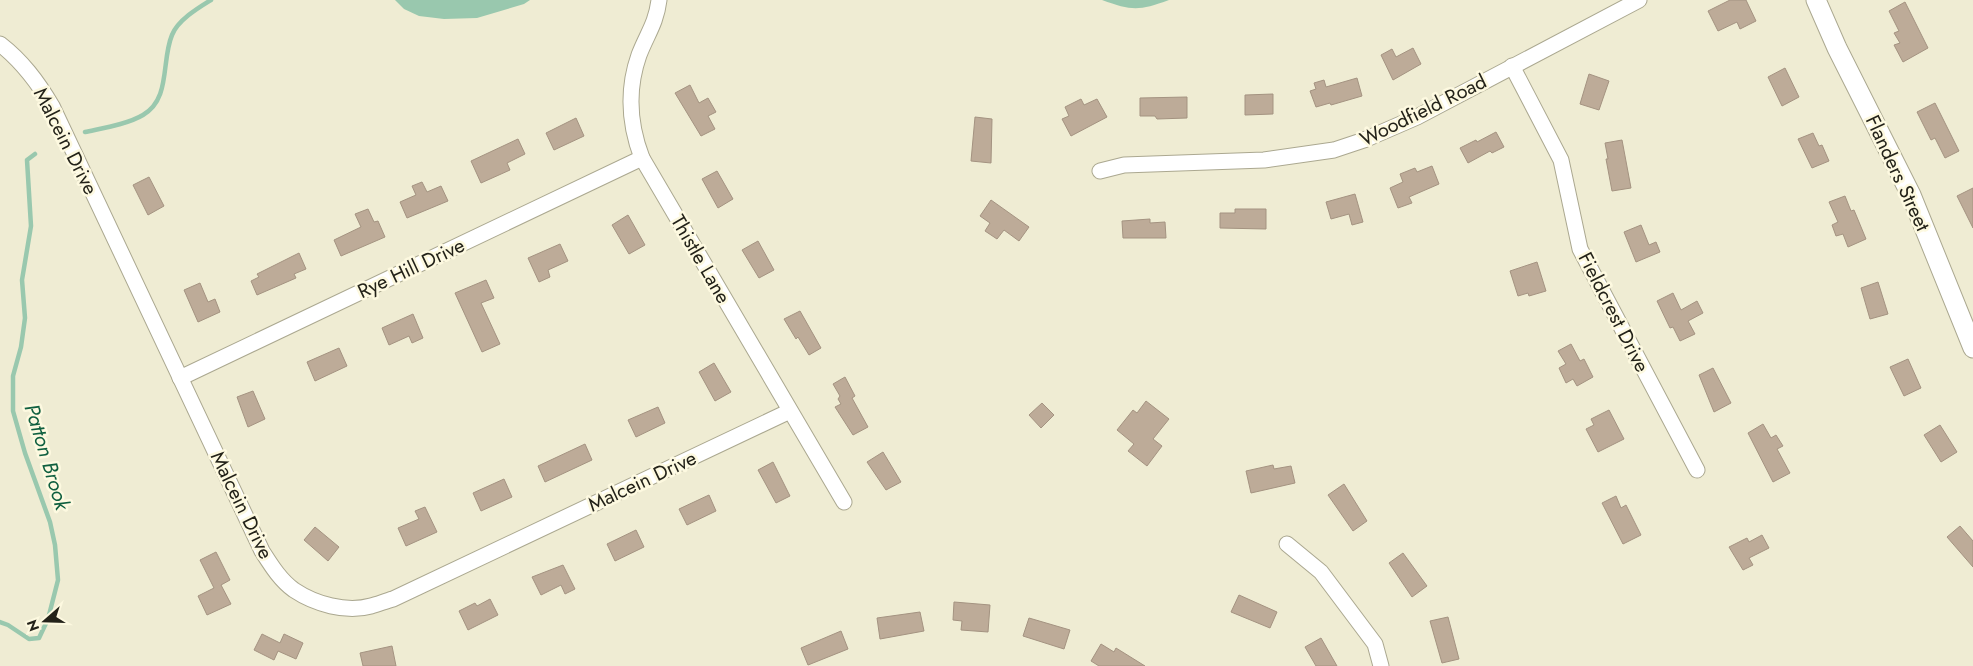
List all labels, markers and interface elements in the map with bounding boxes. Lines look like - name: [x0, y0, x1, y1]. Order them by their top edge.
- street label: Woodfield Road: [1355, 67, 1492, 154]
- street label: Malcein Drive: [26, 83, 105, 200]
- street label: Flanders Street: [1858, 110, 1937, 236]
- street label: Thistle Lane: [663, 209, 738, 309]
- street label: Rye Hill Drive: [353, 231, 470, 306]
- street label: Fieldcrest Drive: [1571, 247, 1656, 377]
- water label: Patton Brook: [17, 400, 78, 515]
- street label: Malcein Drive: [583, 444, 701, 519]
- street label: Malcein Drive: [203, 447, 280, 564]
- north arrow: [20, 596, 70, 646]
- text: N: [21, 617, 44, 634]

